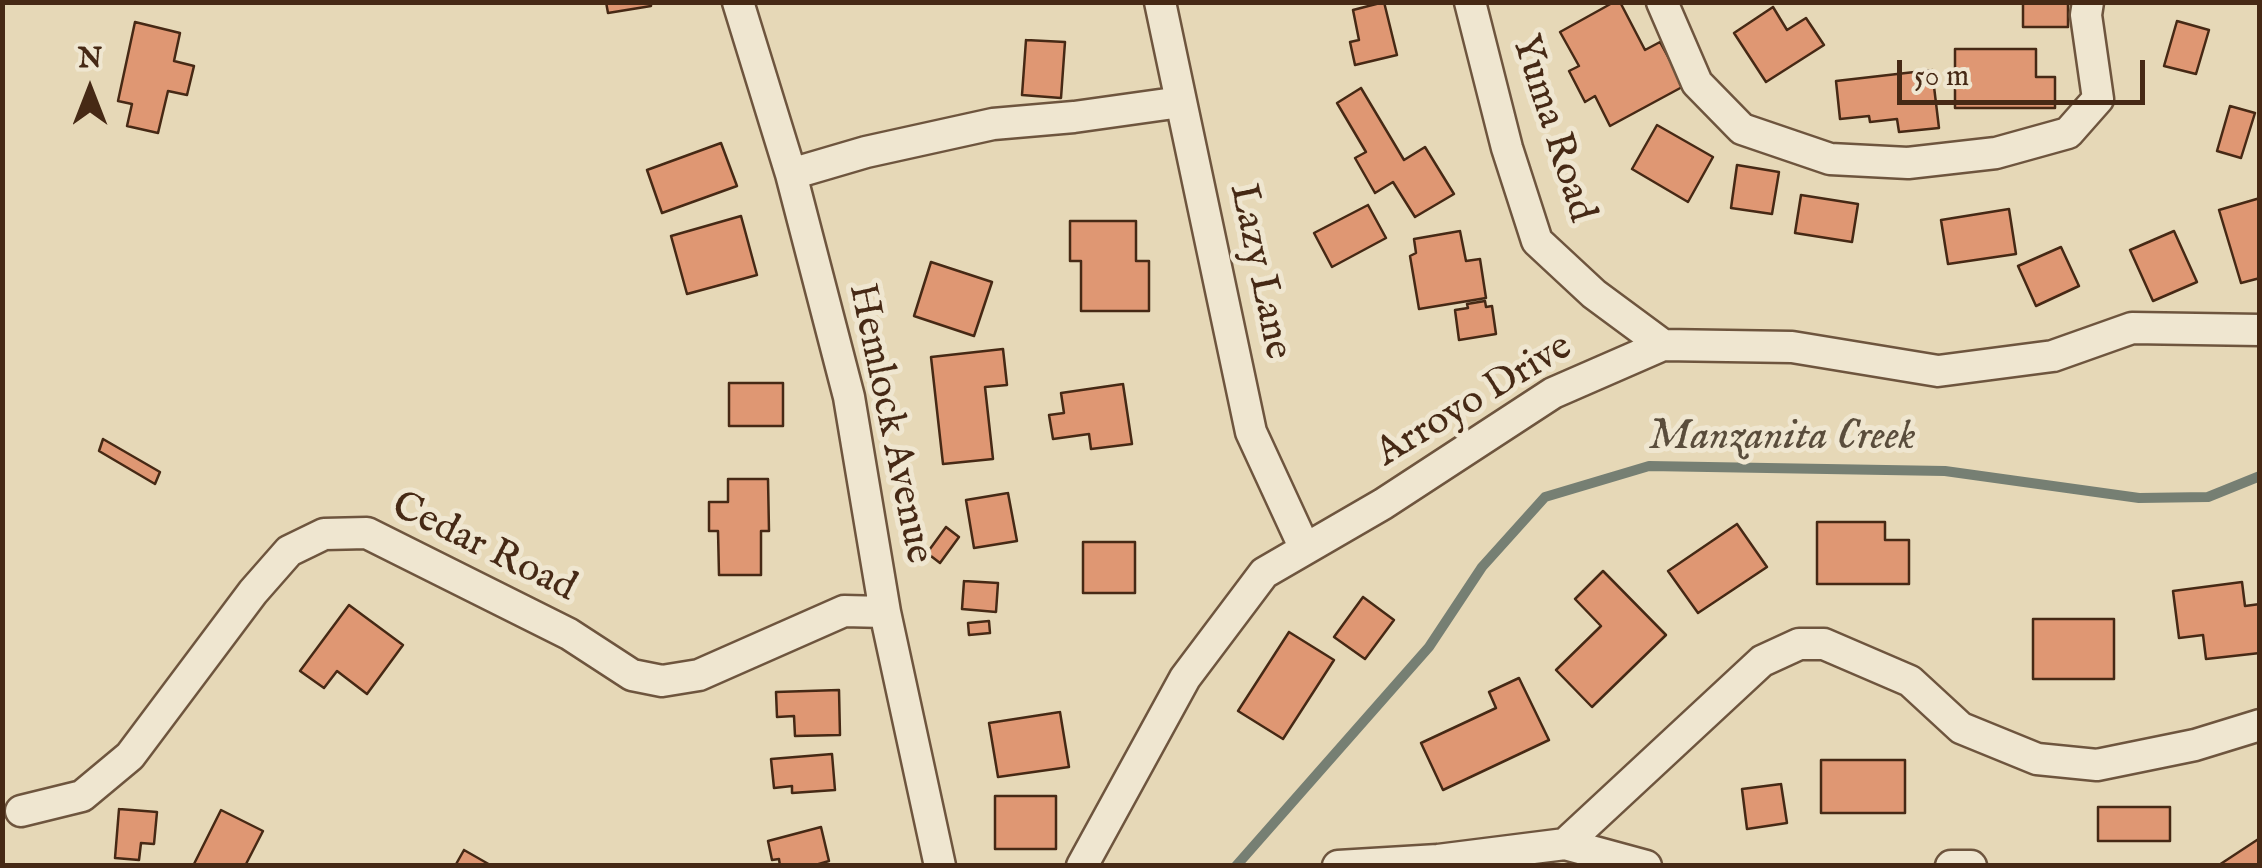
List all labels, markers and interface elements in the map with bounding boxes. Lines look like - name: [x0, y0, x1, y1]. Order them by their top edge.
- street label: Yuma Road: [1498, 30, 1604, 228]
- north arrow: [40, 40, 140, 140]
- scale bar: [1902, 40, 2150, 102]
- text: N: [78, 42, 102, 77]
- text: 50 m: [1914, 58, 1969, 96]
- street label: Lazy Lane: [1216, 180, 1300, 364]
- street label: Hemlock Avenue: [835, 280, 941, 568]
- street label: Arroyo Drive: [1368, 325, 1582, 479]
- water label: Manzanita Creek: [1648, 414, 1916, 464]
- street label: Cedar Road: [383, 484, 583, 614]

